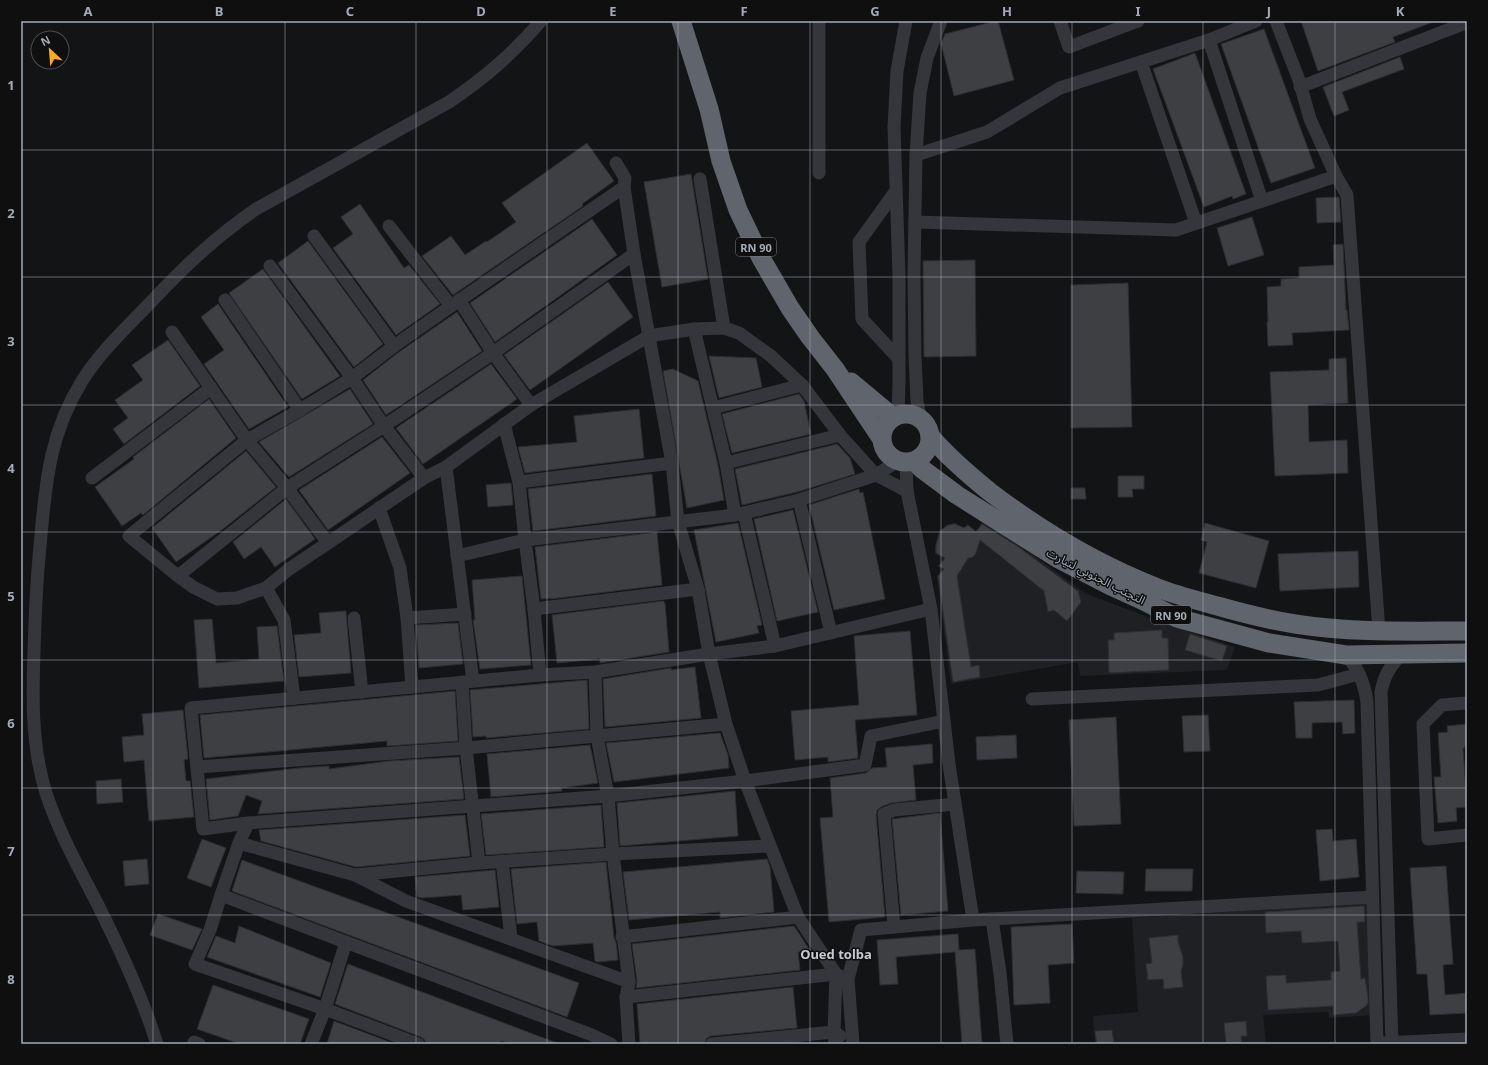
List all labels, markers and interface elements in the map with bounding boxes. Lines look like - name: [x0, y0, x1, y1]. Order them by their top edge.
- text: A: [84, 2, 93, 20]
- text: B: [215, 2, 223, 20]
- text: C: [346, 2, 354, 20]
- text: D: [476, 2, 486, 20]
- text: E: [609, 2, 617, 20]
- text: F: [740, 2, 748, 20]
- text: G: [870, 2, 880, 20]
- text: H: [1002, 2, 1012, 20]
- text: I: [1135, 2, 1141, 20]
- text: J: [1266, 2, 1271, 20]
- text: K: [1396, 2, 1405, 20]
- north arrow: [30, 30, 70, 70]
- text: N: [38, 32, 53, 49]
- text: 1: [7, 76, 15, 94]
- text: 2: [7, 204, 15, 222]
- road number: RN 90: [736, 238, 776, 256]
- text: 3: [7, 332, 15, 350]
- text: 4: [7, 459, 15, 477]
- street label: التجنب الجنوبي لتيارت: [1043, 544, 1149, 610]
- text: 5: [7, 587, 15, 605]
- road number: RN 90: [1151, 606, 1191, 624]
- text: 6: [7, 714, 15, 732]
- text: 7: [7, 842, 15, 860]
- district label: Oued tolba: [800, 945, 872, 963]
- text: 8: [7, 970, 15, 988]

